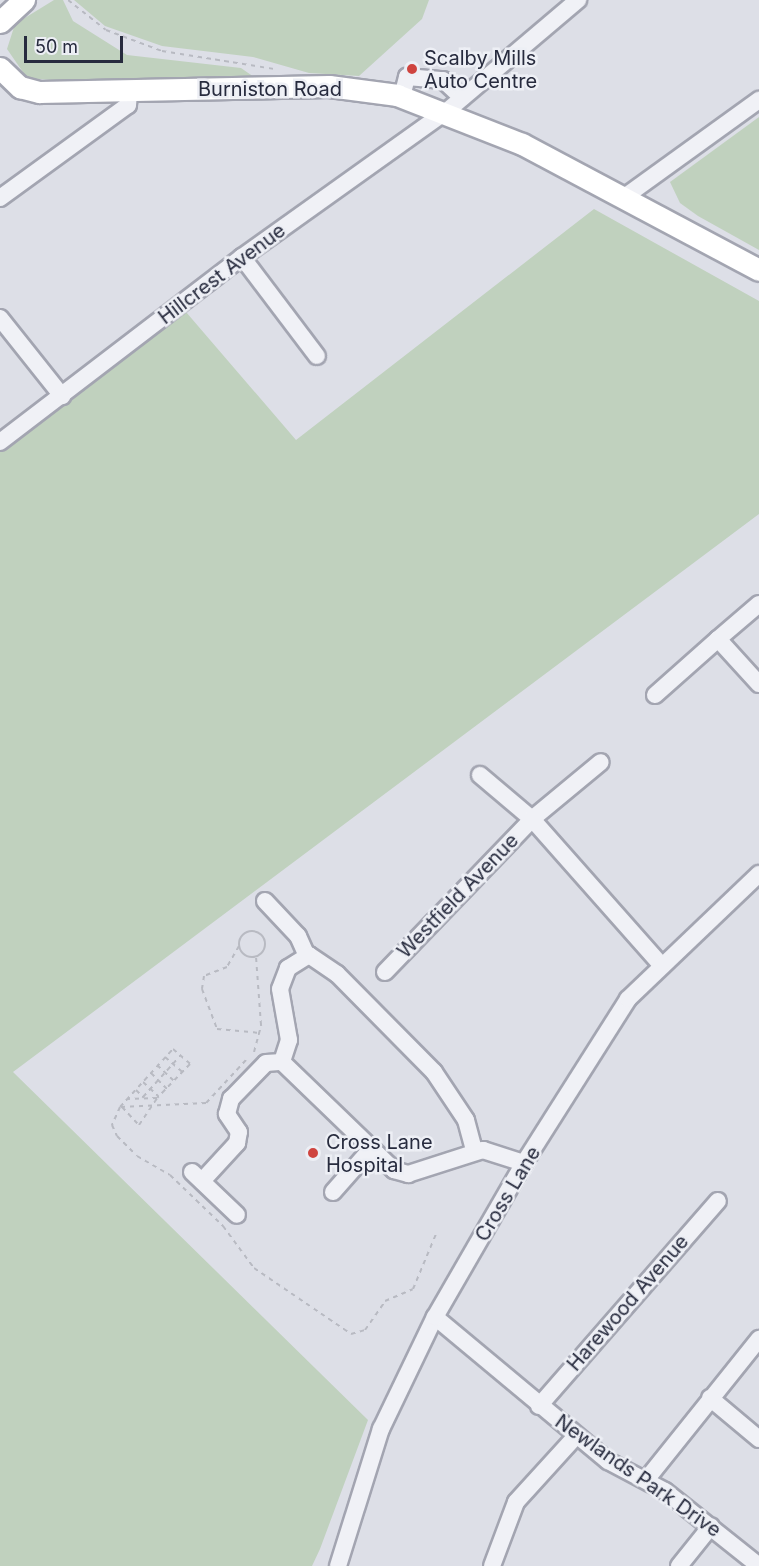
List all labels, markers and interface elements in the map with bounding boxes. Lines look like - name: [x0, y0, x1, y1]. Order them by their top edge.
- scale bar: [27, 24, 126, 62]
- text: 50 m: [35, 36, 78, 57]
- place label: Scalby Mills Auto Centre: [424, 46, 537, 93]
- marker: Scalby Mills Auto Centre: [405, 62, 419, 76]
- street label: Burniston Road: [198, 77, 342, 101]
- street label: Hillcrest Avenue: [154, 218, 290, 330]
- street label: Westfield Avenue: [392, 829, 524, 963]
- place label: Cross Lane Hospital: [326, 1130, 433, 1177]
- street label: Cross Lane: [470, 1142, 546, 1246]
- marker: Cross Lane Hospital: [304, 1144, 322, 1162]
- street label: Harewood Avenue: [562, 1230, 694, 1376]
- street label: Newlands Park Drive: [550, 1410, 726, 1542]

